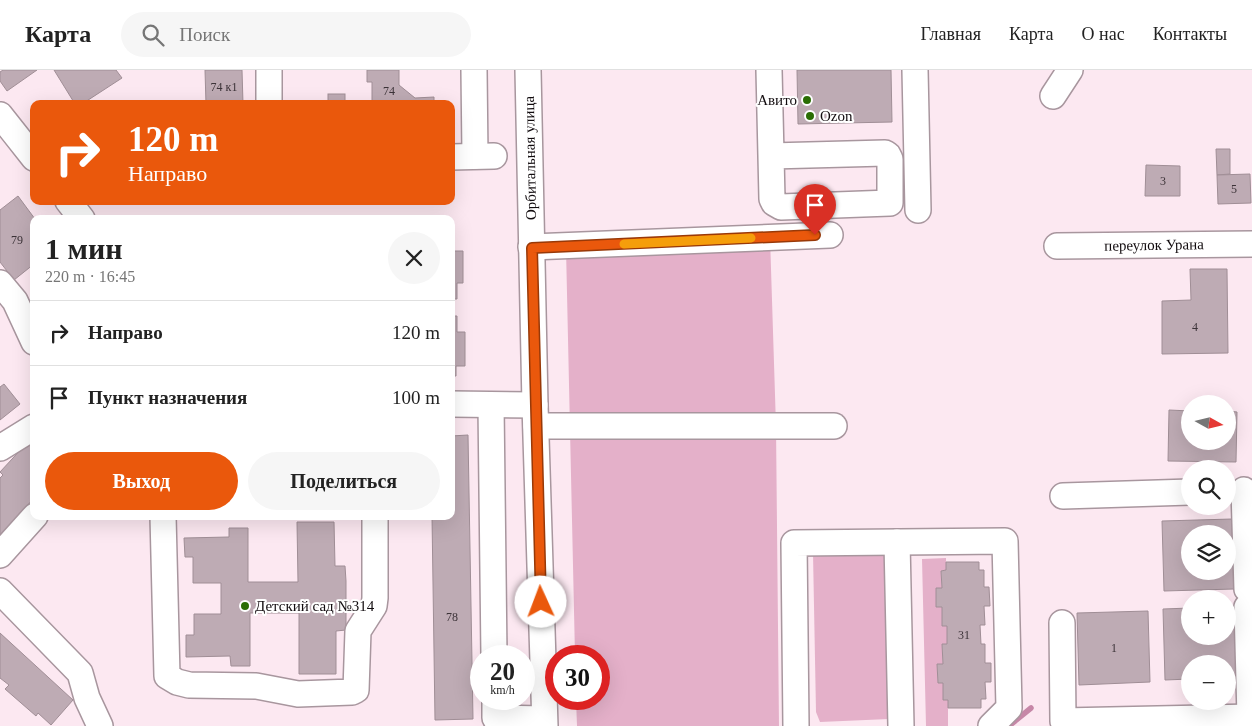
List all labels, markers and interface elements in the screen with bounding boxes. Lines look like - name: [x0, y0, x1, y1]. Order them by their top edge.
- search box: [121, 12, 471, 57]
- text: Карта: [25, 21, 91, 47]
- icon: search: [139, 21, 167, 49]
- text: Поиск: [179, 24, 230, 45]
- text: Главная: [921, 24, 981, 44]
- text: Карта: [1009, 24, 1054, 44]
- text: О нас: [1082, 24, 1125, 44]
- text: Контакты: [1153, 24, 1227, 44]
- house number: 74 к1: [211, 80, 237, 94]
- house number: 74: [383, 84, 395, 98]
- place label: Авито: [757, 92, 797, 108]
- marker: Авито: [801, 94, 813, 106]
- street label: Орбитальная улица: [521, 95, 539, 220]
- place label: Ozon: [820, 108, 853, 124]
- marker: Ozon: [804, 110, 816, 122]
- icon: right: [45, 120, 110, 185]
- text: 120 m: [128, 120, 218, 159]
- text: Направо: [128, 161, 207, 186]
- house number: 3: [1160, 174, 1166, 188]
- house number: 5: [1231, 182, 1237, 196]
- pin: [794, 184, 836, 235]
- icon: arrive: [801, 191, 829, 219]
- text: 1 мин: [45, 232, 123, 265]
- button: close: [388, 232, 440, 284]
- house number: 79: [11, 233, 23, 247]
- street label: переулок Урана: [1104, 236, 1204, 254]
- text: 220 m · 16:45: [45, 268, 135, 285]
- icon: right: [45, 319, 73, 347]
- house number: 4: [1192, 320, 1198, 334]
- text: Направо: [88, 322, 163, 343]
- text: 120 m: [392, 322, 440, 343]
- icon: arrive: [45, 384, 73, 412]
- text: Пункт назначения: [88, 387, 247, 408]
- text: 100 m: [392, 387, 440, 408]
- north arrow: [1181, 395, 1236, 450]
- map controls: [1181, 395, 1236, 710]
- button: Выход: [45, 452, 238, 510]
- button: Поделиться: [248, 452, 440, 510]
- button: search: [1181, 460, 1236, 515]
- button: layers: [1181, 525, 1236, 580]
- position arrow: [514, 575, 566, 627]
- button: +: [1181, 590, 1236, 645]
- place label: Детский сад №314: [255, 598, 375, 614]
- marker: Детский сад №314: [239, 600, 251, 612]
- house number: 78: [446, 610, 458, 624]
- house number: 31: [958, 628, 970, 642]
- house number: 1: [1111, 641, 1117, 655]
- speed limit sign: 30: [545, 645, 610, 710]
- button: −: [1181, 655, 1236, 710]
- text: 20: [490, 658, 515, 685]
- text: km/h: [490, 683, 515, 697]

